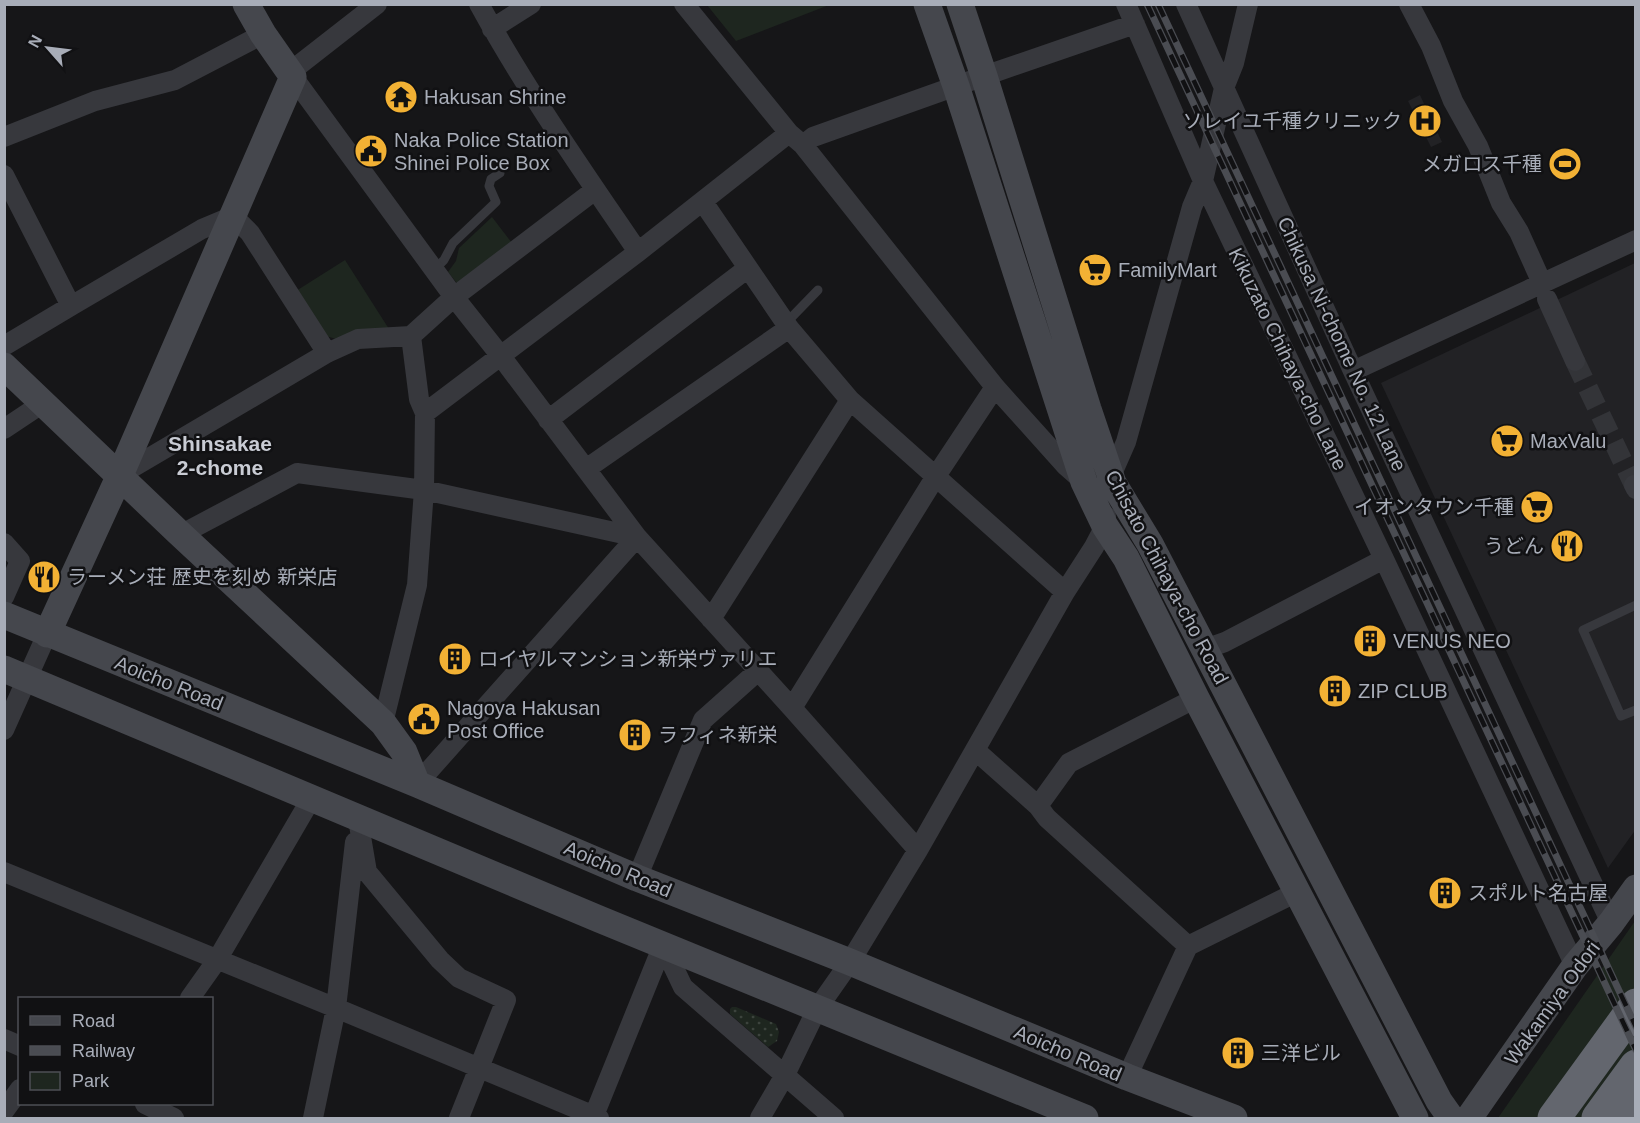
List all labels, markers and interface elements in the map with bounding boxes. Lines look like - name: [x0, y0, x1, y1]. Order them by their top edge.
- north arrow: [18, 18, 78, 78]
- text: N: [25, 32, 45, 50]
- temple icon: Hakusan Shrine: [383, 79, 419, 115]
- place label: Hakusan Shrine: [424, 86, 566, 108]
- hospital icon: ソレイユ千種クリニック: [1407, 103, 1443, 139]
- place label: ソレイユ千種クリニック: [1182, 110, 1402, 132]
- place label: Naka Police Station Shinei Police Box: [394, 129, 569, 174]
- public building icon: Naka Police Station Shinei Police Box: [353, 133, 389, 169]
- sports icon: メガロス千種: [1547, 146, 1583, 182]
- place label: メガロス千種: [1422, 153, 1542, 175]
- street label: Chikusa Ni-chome No. 12 Lane: [1273, 213, 1411, 475]
- street label: Kikuzato Chihaya-cho Lane: [1224, 244, 1352, 474]
- supermarket icon: FamilyMart: [1077, 252, 1113, 288]
- place label: FamilyMart: [1118, 259, 1217, 281]
- supermarket icon: MaxValu: [1489, 423, 1525, 459]
- place label: MaxValu: [1530, 430, 1606, 452]
- district label: Shinsakae 2-chome: [168, 432, 272, 479]
- street label: Chisato Chihaya-cho Road: [1101, 466, 1233, 688]
- supermarket icon: イオンタウン千種: [1519, 489, 1555, 525]
- place label: イオンタウン千種: [1354, 496, 1514, 518]
- restaurant icon: うどん: [1549, 528, 1585, 564]
- place label: うどん: [1484, 535, 1544, 557]
- restaurant icon: ラーメン荘 歴史を刻め 新栄店: [26, 559, 62, 595]
- place label: ラーメン荘 歴史を刻め 新栄店: [67, 566, 337, 588]
- building icon: VENUS NEO: [1352, 623, 1388, 659]
- place label: VENUS NEO: [1393, 630, 1511, 652]
- building icon: ロイヤルマンション新栄ヴァリエ: [437, 641, 473, 677]
- place label: ロイヤルマンション新栄ヴァリエ: [478, 648, 777, 670]
- street label: Aoicho Road: [112, 651, 226, 715]
- building icon: ZIP CLUB: [1317, 673, 1353, 709]
- place label: ZIP CLUB: [1358, 680, 1448, 702]
- place label: Nagoya Hakusan Post Office: [447, 697, 600, 742]
- public building icon: Nagoya Hakusan Post Office: [406, 701, 442, 737]
- building icon: ラフィネ新栄: [617, 717, 653, 753]
- place label: ラフィネ新栄: [658, 724, 778, 746]
- street label: Aoicho Road: [561, 836, 675, 902]
- building icon: スポルト名古屋: [1427, 875, 1463, 911]
- place label: スポルト名古屋: [1468, 882, 1608, 904]
- street label: Wakamiya Odori: [1500, 937, 1604, 1069]
- legend: [18, 997, 213, 1105]
- text: Road: [72, 1011, 115, 1031]
- street label: Aoicho Road: [1011, 1020, 1125, 1086]
- building icon: 三洋ビル: [1220, 1035, 1256, 1071]
- text: Railway: [72, 1041, 135, 1061]
- place label: 三洋ビル: [1261, 1042, 1341, 1064]
- text: Park: [72, 1071, 110, 1091]

